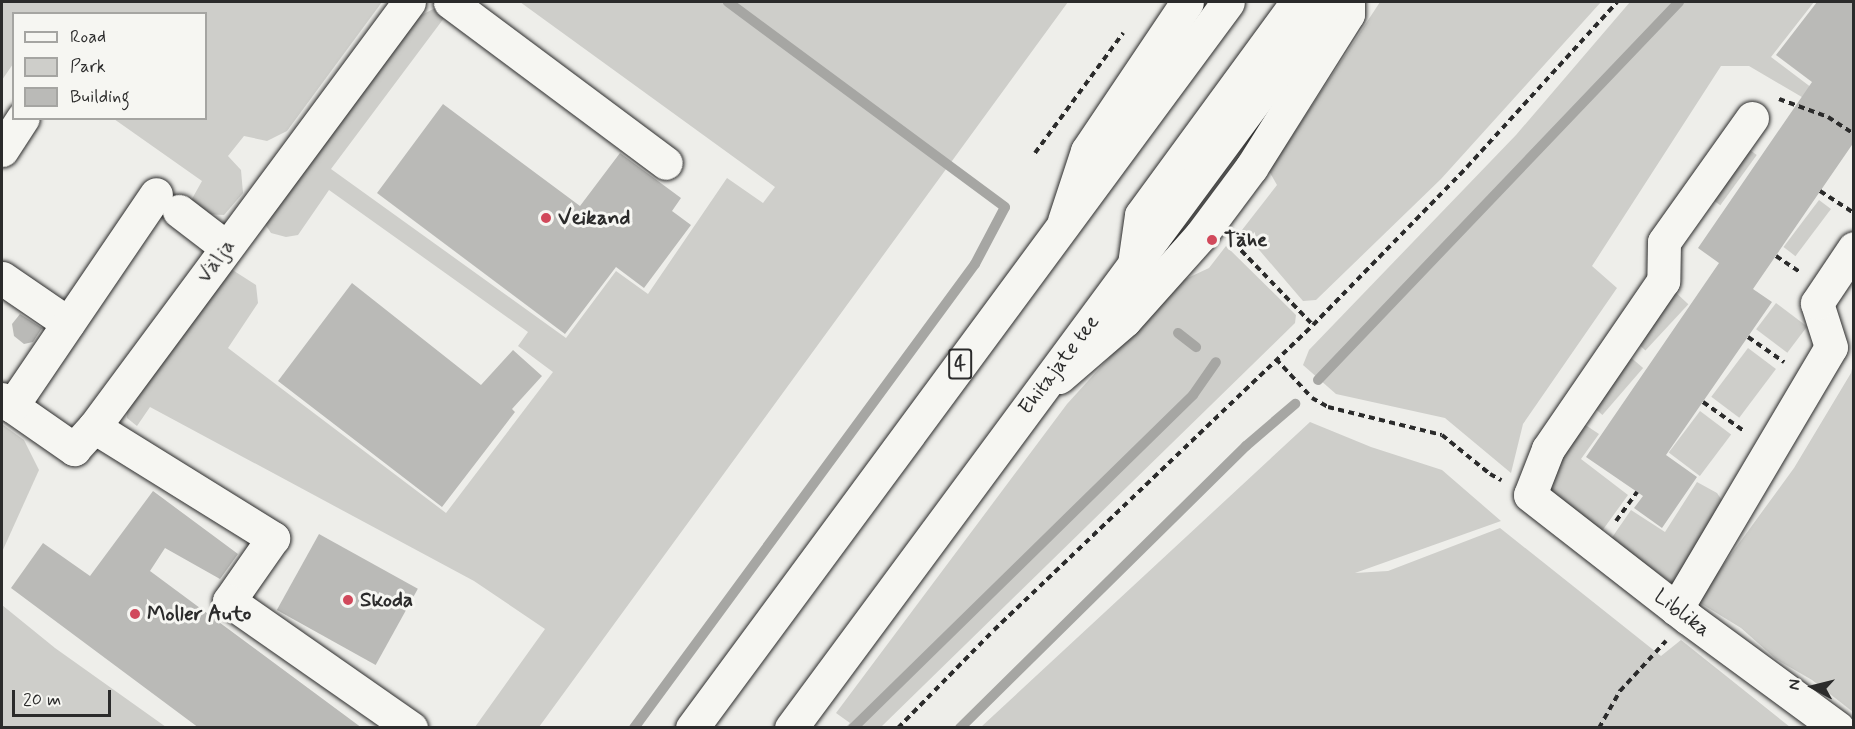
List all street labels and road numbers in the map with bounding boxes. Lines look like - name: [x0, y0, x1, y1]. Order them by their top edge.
- street label: Välja: [192, 234, 240, 288]
- street label: Ehitajate tee: [1012, 308, 1106, 422]
- road number: 4: [948, 347, 972, 381]
- street label: Liblika: [1649, 584, 1715, 642]

